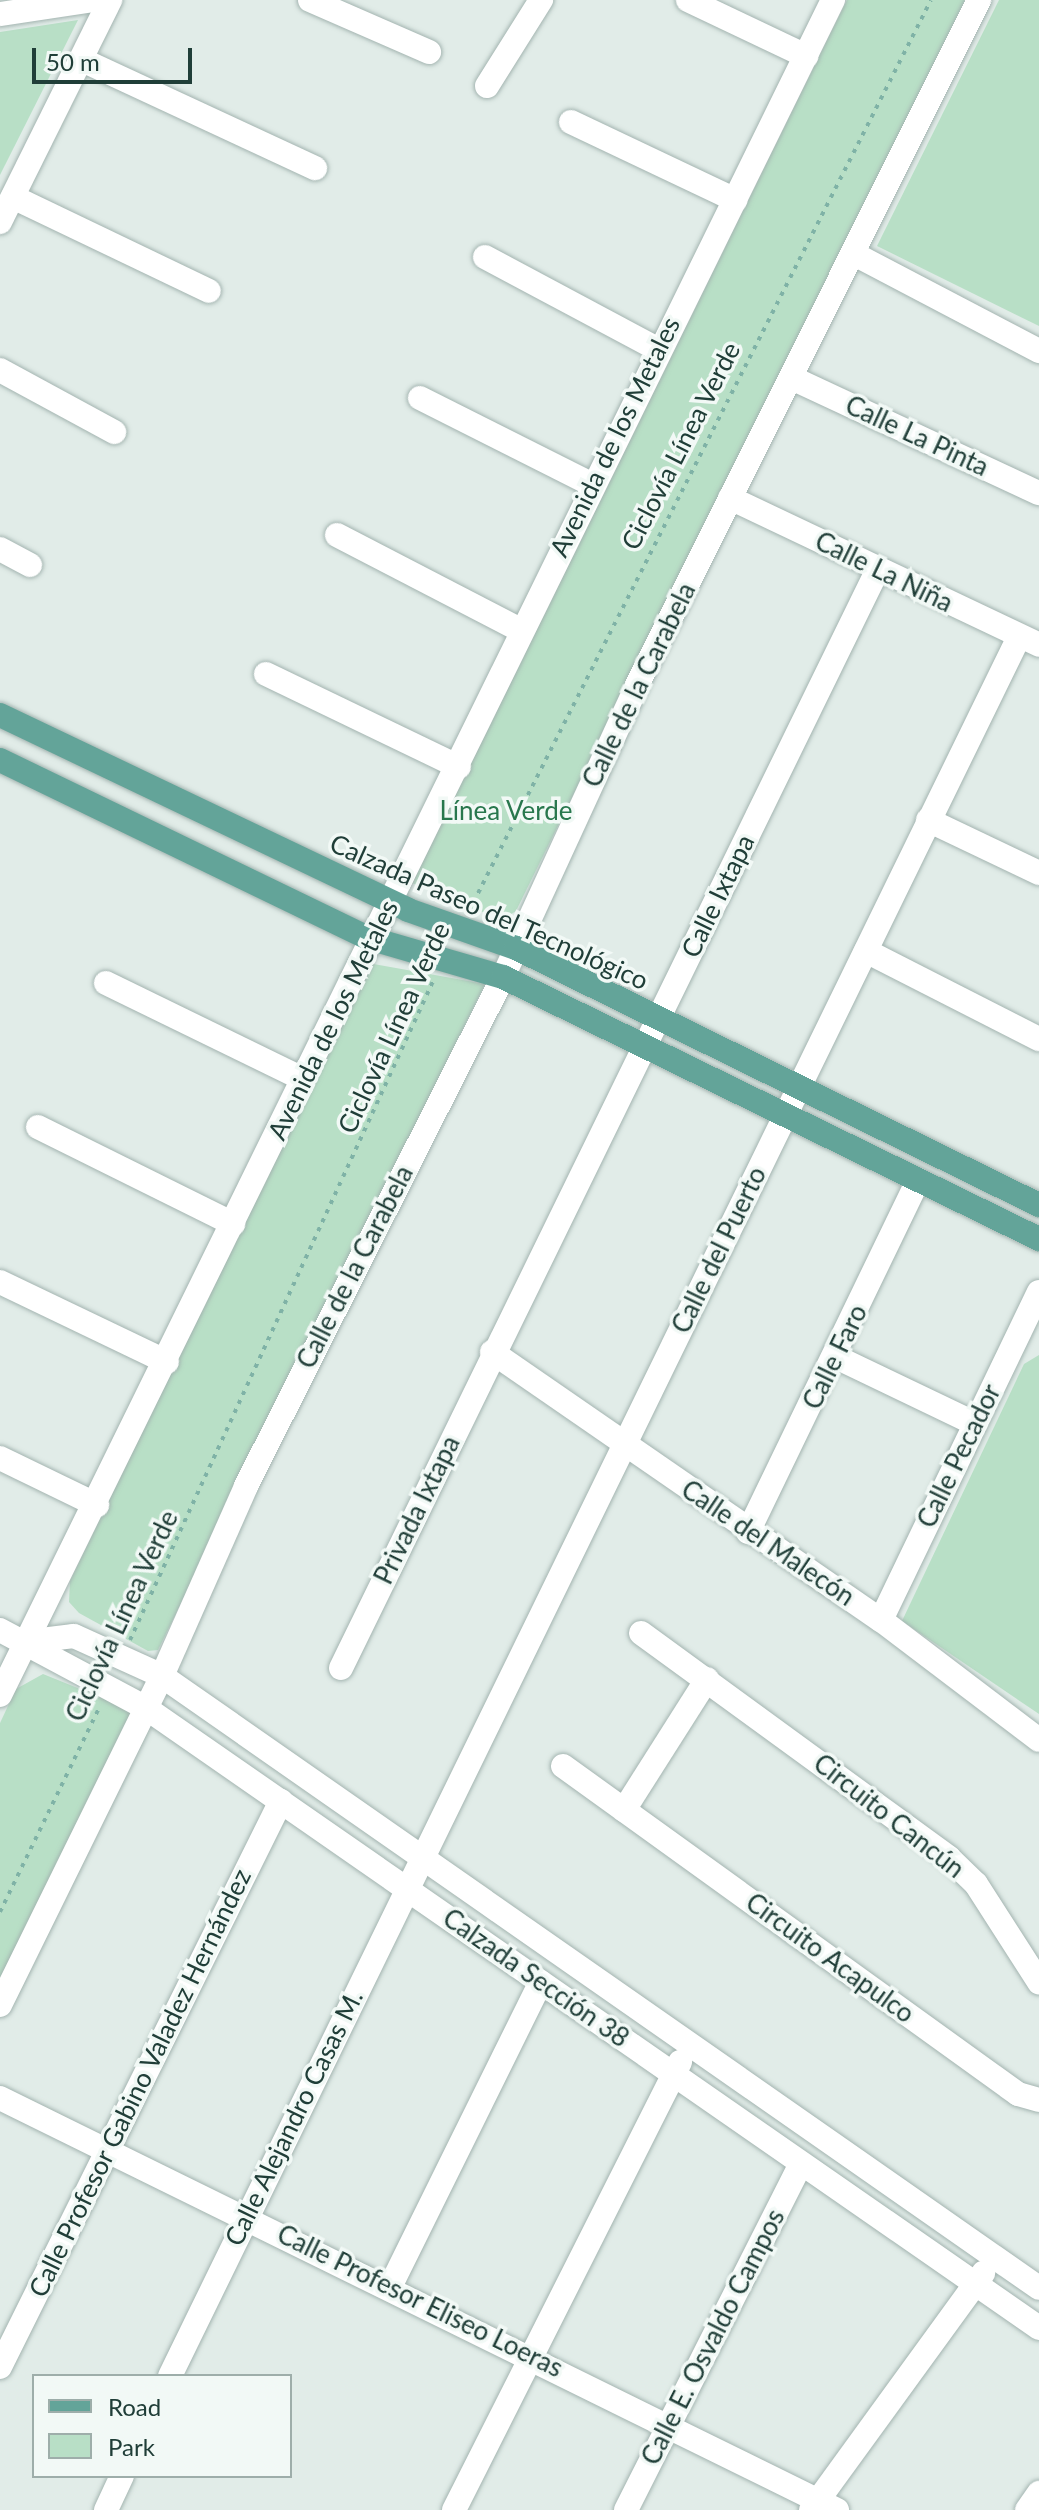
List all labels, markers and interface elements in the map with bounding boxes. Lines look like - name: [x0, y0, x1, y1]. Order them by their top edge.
- scale bar: [36, 32, 196, 82]
- text: 50 m: [46, 47, 100, 76]
- street label: Avenida de los Metales: [543, 312, 687, 562]
- street label: Ciclovía Línea Verde: [615, 337, 747, 555]
- street label: Calle La Pinta: [841, 389, 993, 483]
- street label: Calle La Niña: [810, 525, 958, 619]
- street label: Calle de la Carabela: [576, 578, 702, 792]
- park label: Línea Verde: [439, 795, 573, 827]
- street label: Calzada Paseo del Tecnológico: [325, 827, 653, 997]
- street label: Calle Ixtapa: [675, 829, 761, 963]
- street label: Avenida de los Metales: [261, 895, 405, 1145]
- street label: Ciclovía Línea Verde: [331, 917, 457, 1139]
- street label: Calle de la Carabela: [290, 1160, 420, 1374]
- street label: Calle del Puerto: [665, 1162, 773, 1338]
- street label: Calle Faro: [796, 1300, 874, 1414]
- street label: Calle Pecador: [911, 1379, 1007, 1533]
- street label: Privada Ixtapa: [368, 1431, 466, 1589]
- street label: Calle del Malecón: [676, 1474, 860, 1612]
- street label: Ciclovía Línea Verde: [59, 1505, 185, 1727]
- street label: Circuito Cancún: [807, 1748, 971, 1884]
- street label: Calle Profesor Gabino Valadez Hernández: [22, 1863, 258, 2303]
- street label: Circuito Acapulco: [740, 1886, 920, 2030]
- street label: Calzada Sección 38: [437, 1902, 635, 2054]
- street label: Calle Alejandro Casas M.: [218, 1985, 370, 2251]
- street label: Calle E. Osvaldo Campos: [635, 2204, 791, 2470]
- street label: Calle Profesor Eliseo Loeras: [272, 2218, 568, 2384]
- legend: [32, 2374, 292, 2478]
- text: Road: [108, 2392, 161, 2421]
- text: Park: [108, 2432, 155, 2461]

